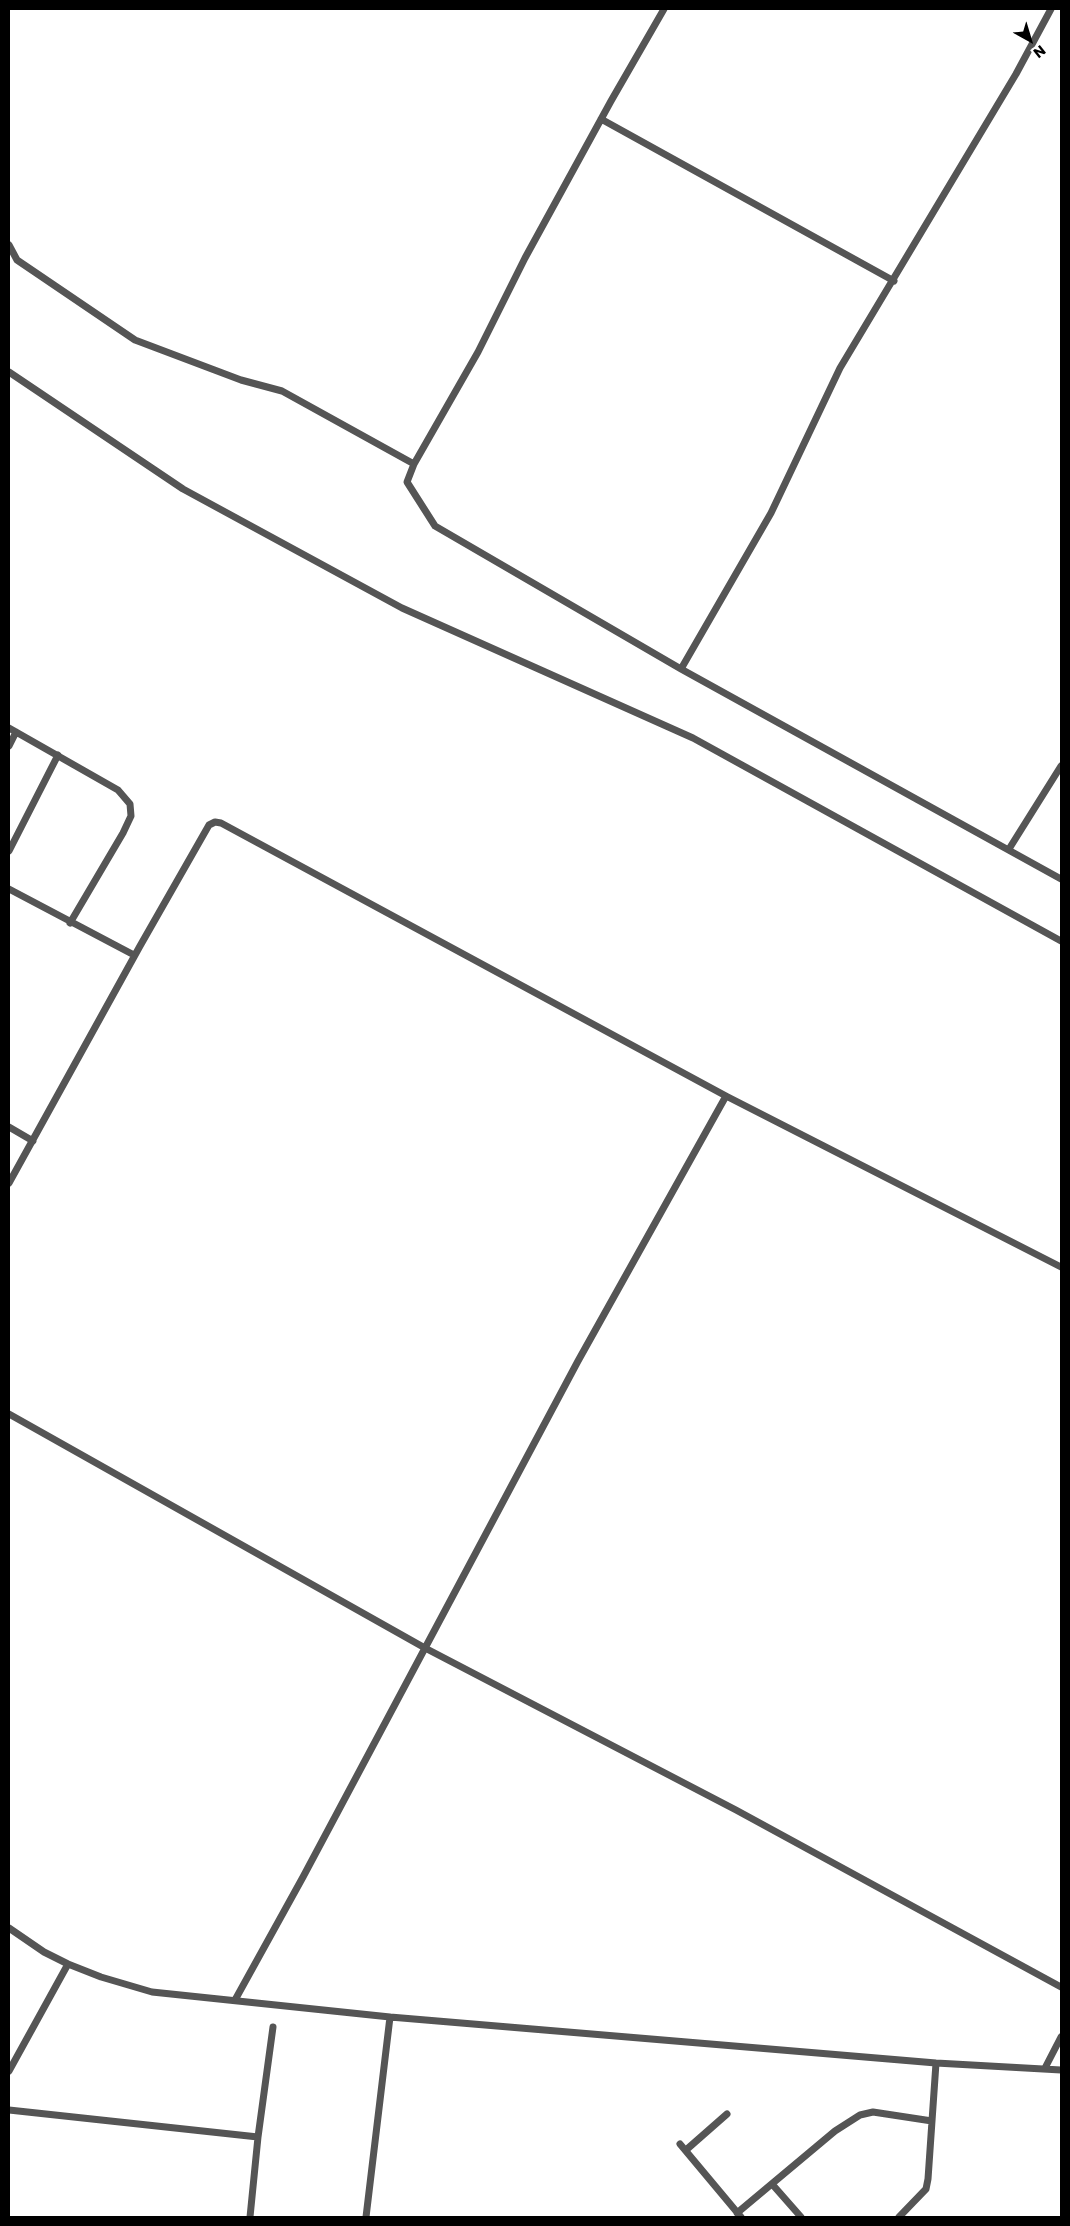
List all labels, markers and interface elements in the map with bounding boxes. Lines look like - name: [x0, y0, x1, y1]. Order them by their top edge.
- north arrow: [1005, 15, 1055, 65]
- text: N: [1029, 41, 1050, 63]

